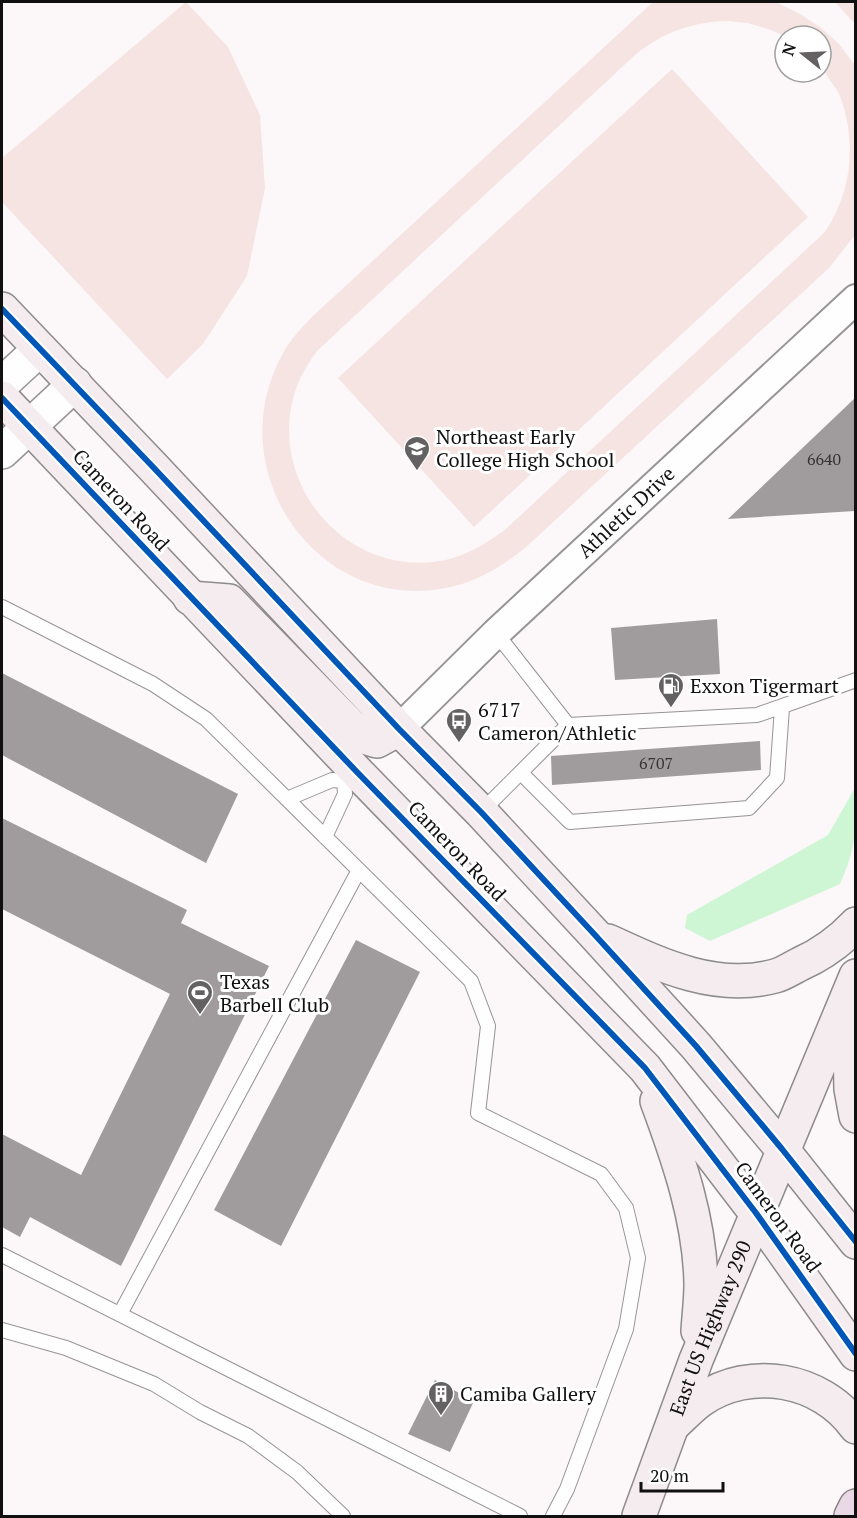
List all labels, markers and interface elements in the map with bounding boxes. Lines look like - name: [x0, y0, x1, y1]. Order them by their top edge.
- north arrow: [773, 24, 833, 84]
- text: N: [776, 40, 801, 59]
- place label: Northeast Early College High School: [436, 423, 615, 473]
- school or university icon: Northeast Early College High School: [402, 434, 432, 472]
- street label: Cameron Road: [67, 443, 176, 557]
- house number: 6640: [807, 448, 841, 470]
- street label: Athletic Drive: [571, 460, 680, 564]
- fuel station icon: Exxon Tigermart: [656, 671, 686, 709]
- place label: Exxon Tigermart: [690, 672, 839, 699]
- place label: 6717 Cameron/Athletic: [478, 696, 637, 746]
- bus stop icon: 6717 Cameron/Athletic: [444, 706, 474, 744]
- house number: 6707: [639, 752, 673, 774]
- street label: Cameron Road: [402, 794, 512, 907]
- place label: Texas Barbell Club: [220, 968, 329, 1018]
- sports icon: Texas Barbell Club: [185, 978, 215, 1016]
- street label: Cameron Road: [729, 1156, 828, 1277]
- street label: East US Highway 290: [663, 1236, 757, 1419]
- building icon: Camiba Gallery: [426, 1379, 456, 1417]
- place label: Camiba Gallery: [460, 1380, 597, 1407]
- scale bar: [641, 1455, 724, 1493]
- text: 20 m: [650, 1463, 690, 1487]

